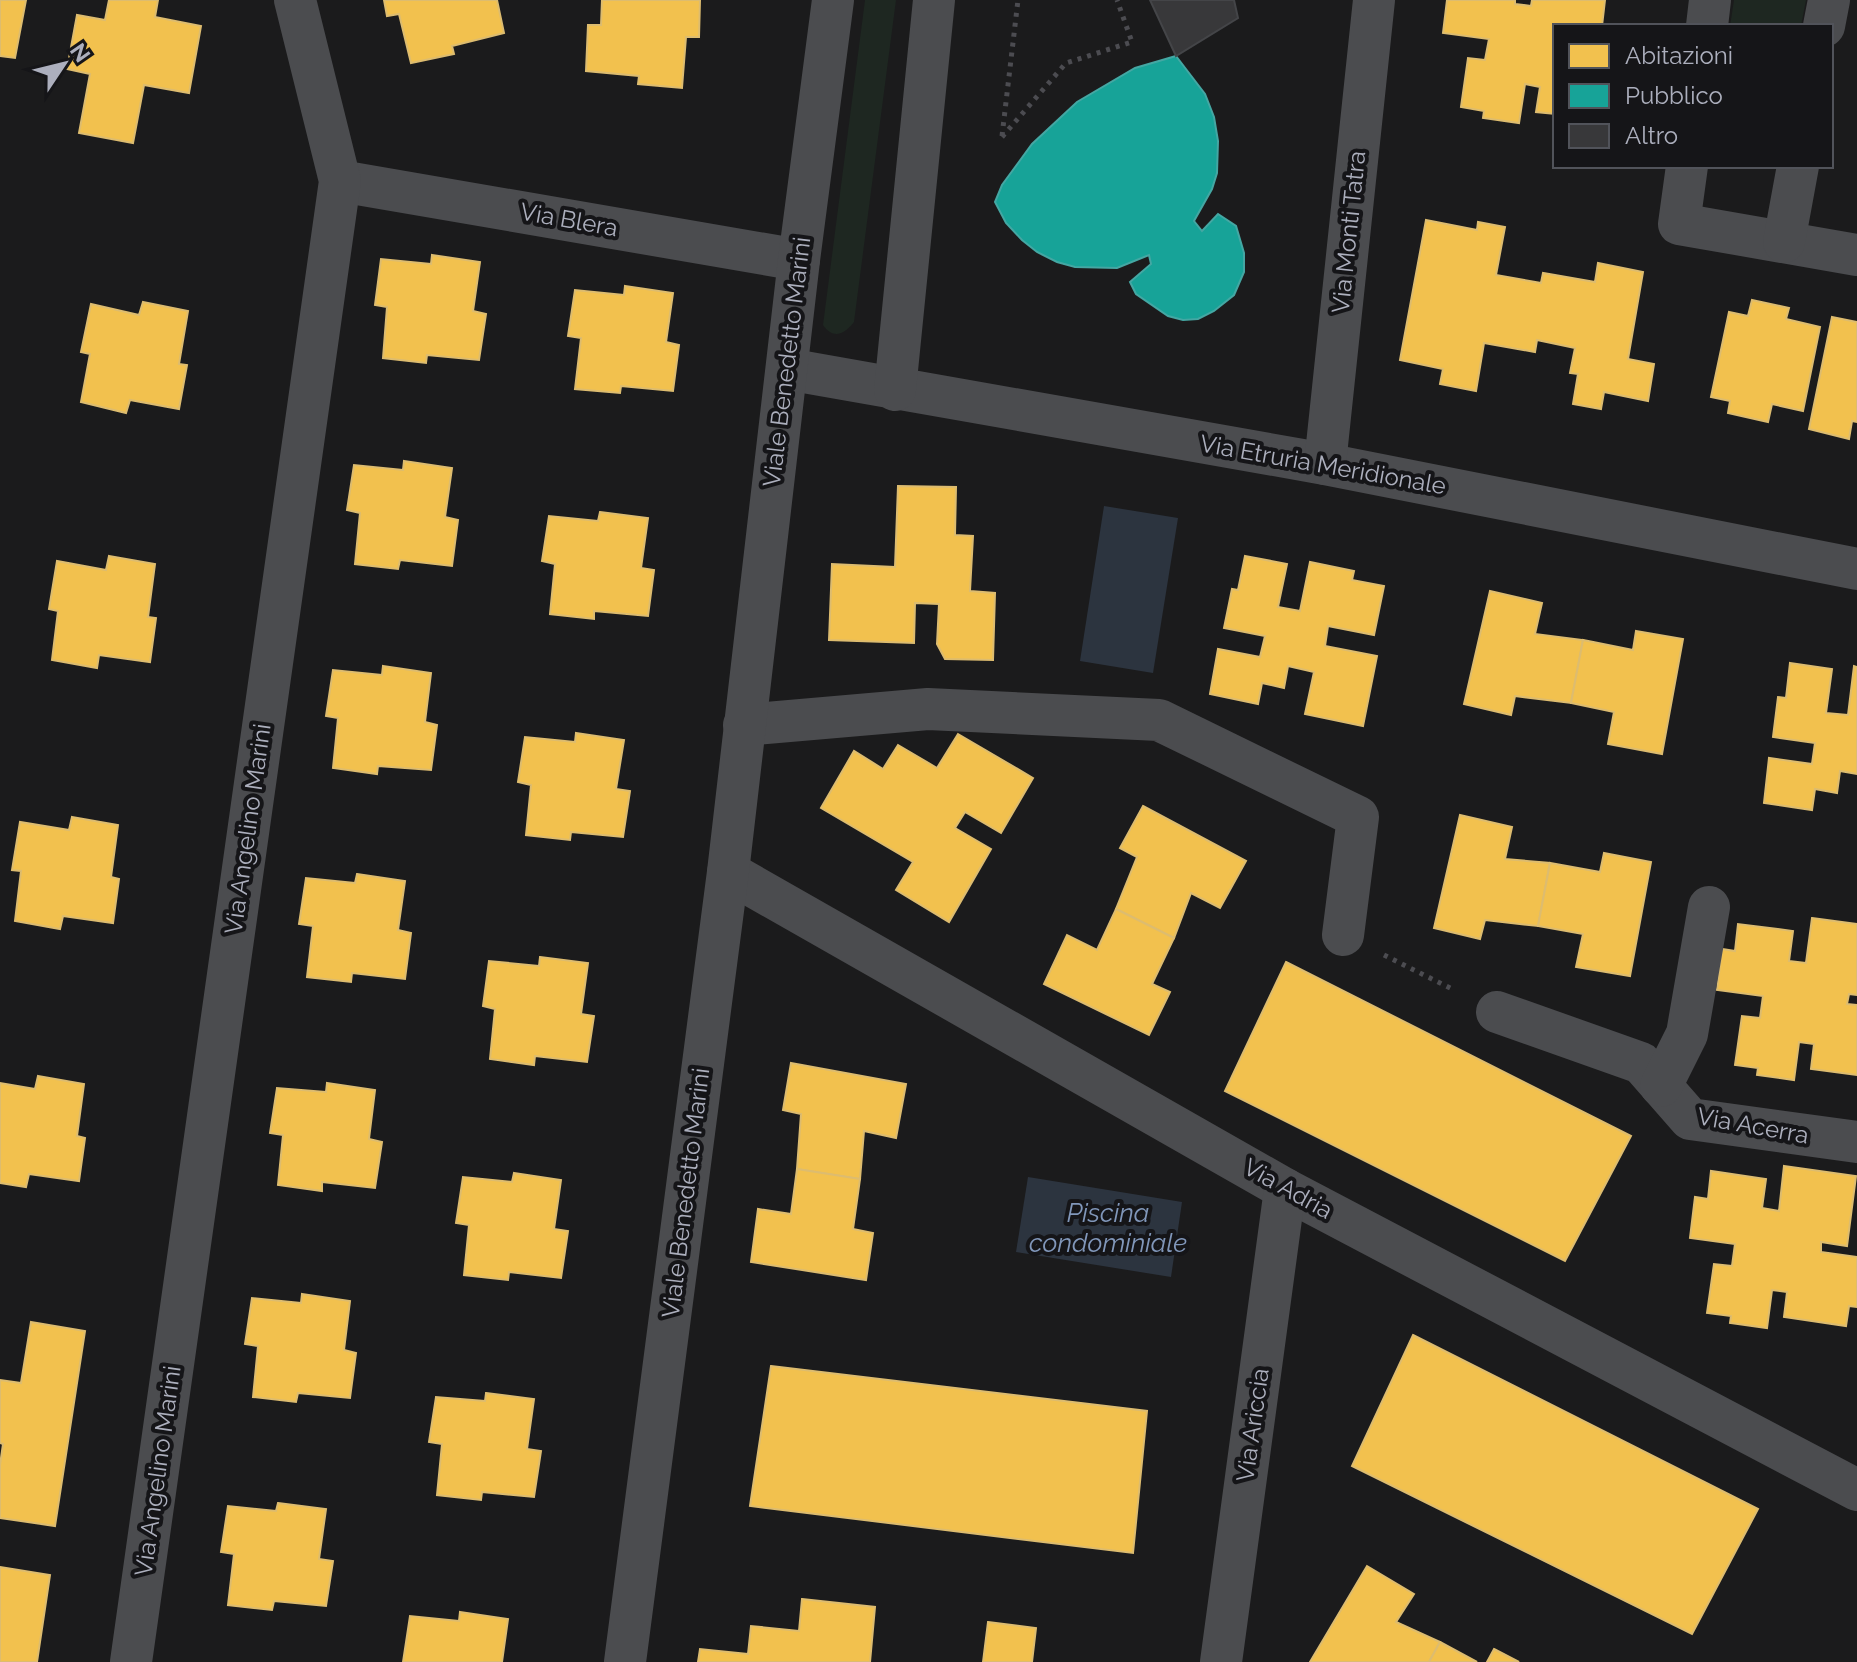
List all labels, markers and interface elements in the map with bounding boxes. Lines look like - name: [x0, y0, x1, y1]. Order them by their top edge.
- north arrow: [24, 24, 104, 104]
- legend: [1553, 24, 1833, 168]
- text: N: [65, 38, 96, 67]
- text: Abitazioni: [1625, 41, 1733, 70]
- text: Pubblico: [1625, 81, 1723, 110]
- text: Altro: [1625, 121, 1678, 150]
- street label: Via Monti Tatra: [1326, 149, 1371, 315]
- street label: Via Blera: [518, 197, 620, 242]
- street label: Viale Benedetto Marini: [757, 235, 816, 489]
- street label: Via Etruria Meridionale: [1198, 429, 1448, 500]
- street label: Via Angelino Marini: [218, 722, 277, 936]
- street label: Viale Benedetto Marini: [656, 1066, 715, 1320]
- street label: Via Acerra: [1695, 1101, 1811, 1150]
- street label: Via Adria: [1239, 1152, 1338, 1225]
- water label: Piscina condominiale: [1029, 1198, 1187, 1258]
- street label: Via Angelino Marini: [128, 1364, 187, 1578]
- street label: Via Ariccia: [1230, 1366, 1275, 1484]

